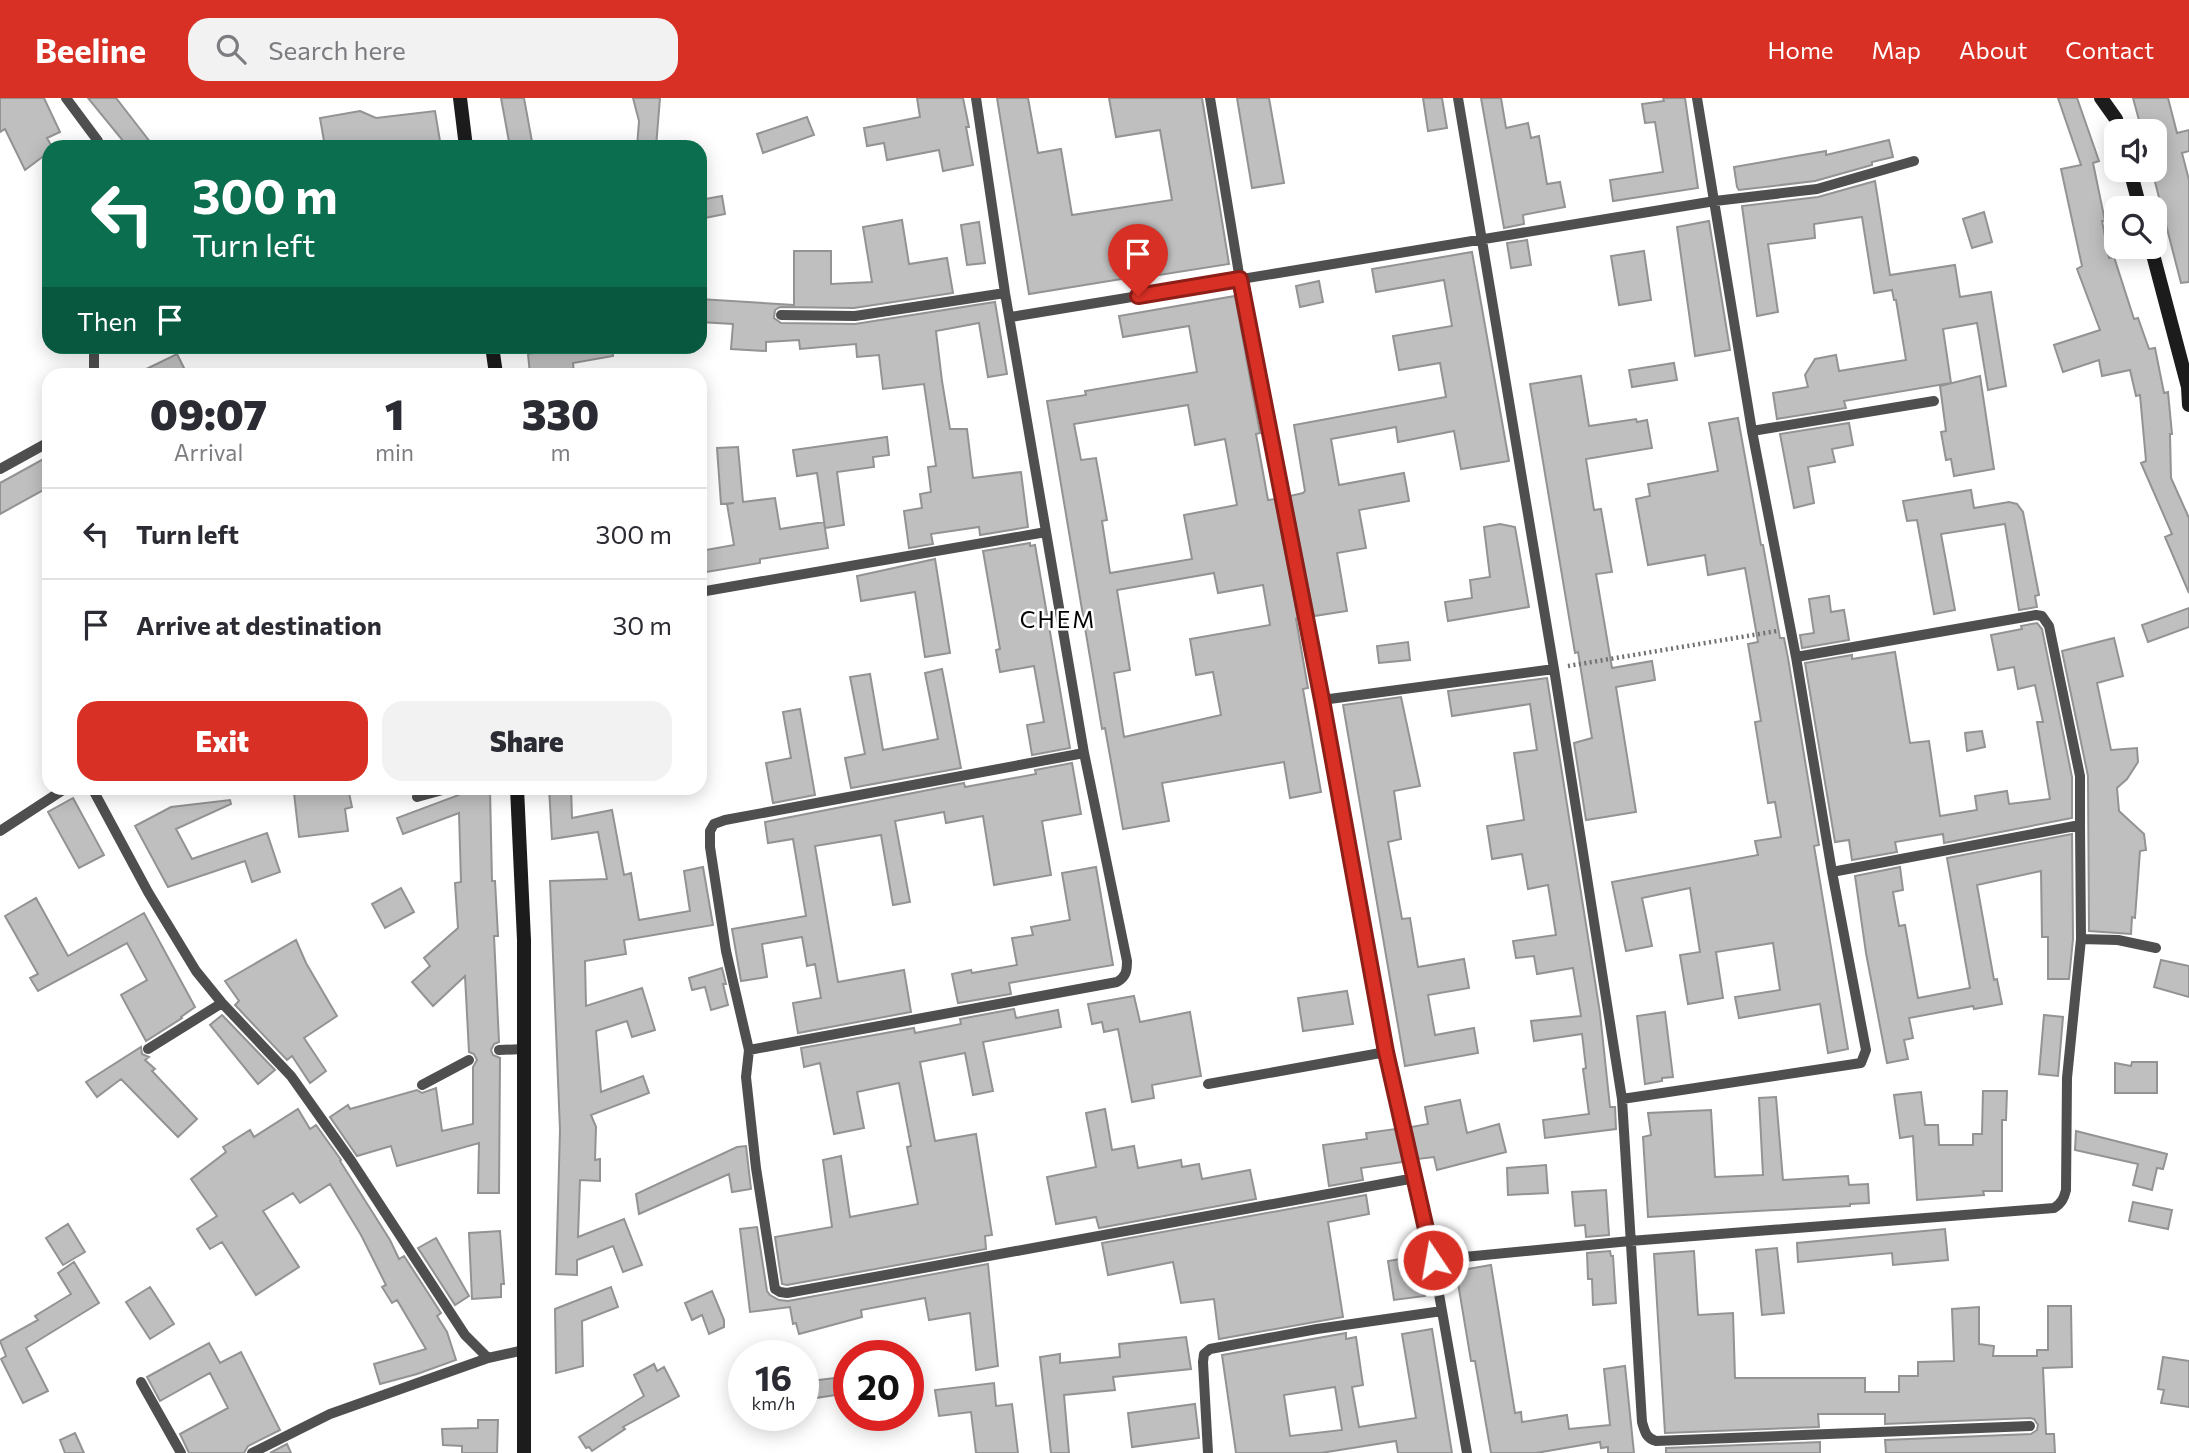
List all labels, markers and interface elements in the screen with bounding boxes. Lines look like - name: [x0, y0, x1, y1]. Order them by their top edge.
- search box: [188, 18, 678, 81]
- text: Beeline: [35, 29, 146, 70]
- icon: search: [212, 30, 250, 68]
- text: Search here: [268, 34, 406, 65]
- text: Home: [1768, 35, 1834, 64]
- text: Map: [1872, 35, 1921, 64]
- text: About: [1959, 35, 2027, 64]
- text: Contact: [2065, 35, 2154, 64]
- map controls: [2104, 119, 2167, 259]
- button: sound: [2104, 119, 2167, 182]
- text: 300 m: [192, 164, 338, 224]
- icon: left: [77, 168, 168, 259]
- button: search: [2104, 196, 2167, 259]
- text: Turn left: [192, 224, 316, 264]
- pin: [1108, 224, 1168, 296]
- icon: arrive: [1119, 235, 1157, 273]
- icon: arrive: [151, 301, 189, 339]
- text: Then: [77, 305, 137, 336]
- text: 09:07: [150, 387, 267, 439]
- text: 1: [385, 387, 404, 439]
- text: 330: [522, 387, 599, 439]
- text: Arrival: [174, 438, 243, 466]
- text: min: [375, 438, 414, 466]
- text: m: [550, 438, 571, 466]
- icon: left: [77, 515, 115, 553]
- text: Turn left: [136, 518, 239, 549]
- text: 300 m: [596, 518, 672, 549]
- district label: CHEM: [1020, 605, 1096, 633]
- icon: arrive: [77, 606, 115, 644]
- text: Arrive at destination: [136, 609, 382, 640]
- text: 30 m: [613, 609, 672, 640]
- button: Exit: [77, 701, 368, 781]
- button: Share: [382, 701, 672, 781]
- position arrow: [1396, 1223, 1470, 1297]
- speed limit sign: 20: [833, 1340, 924, 1431]
- text: 16: [755, 1355, 792, 1398]
- text: km/h: [752, 1392, 795, 1414]

